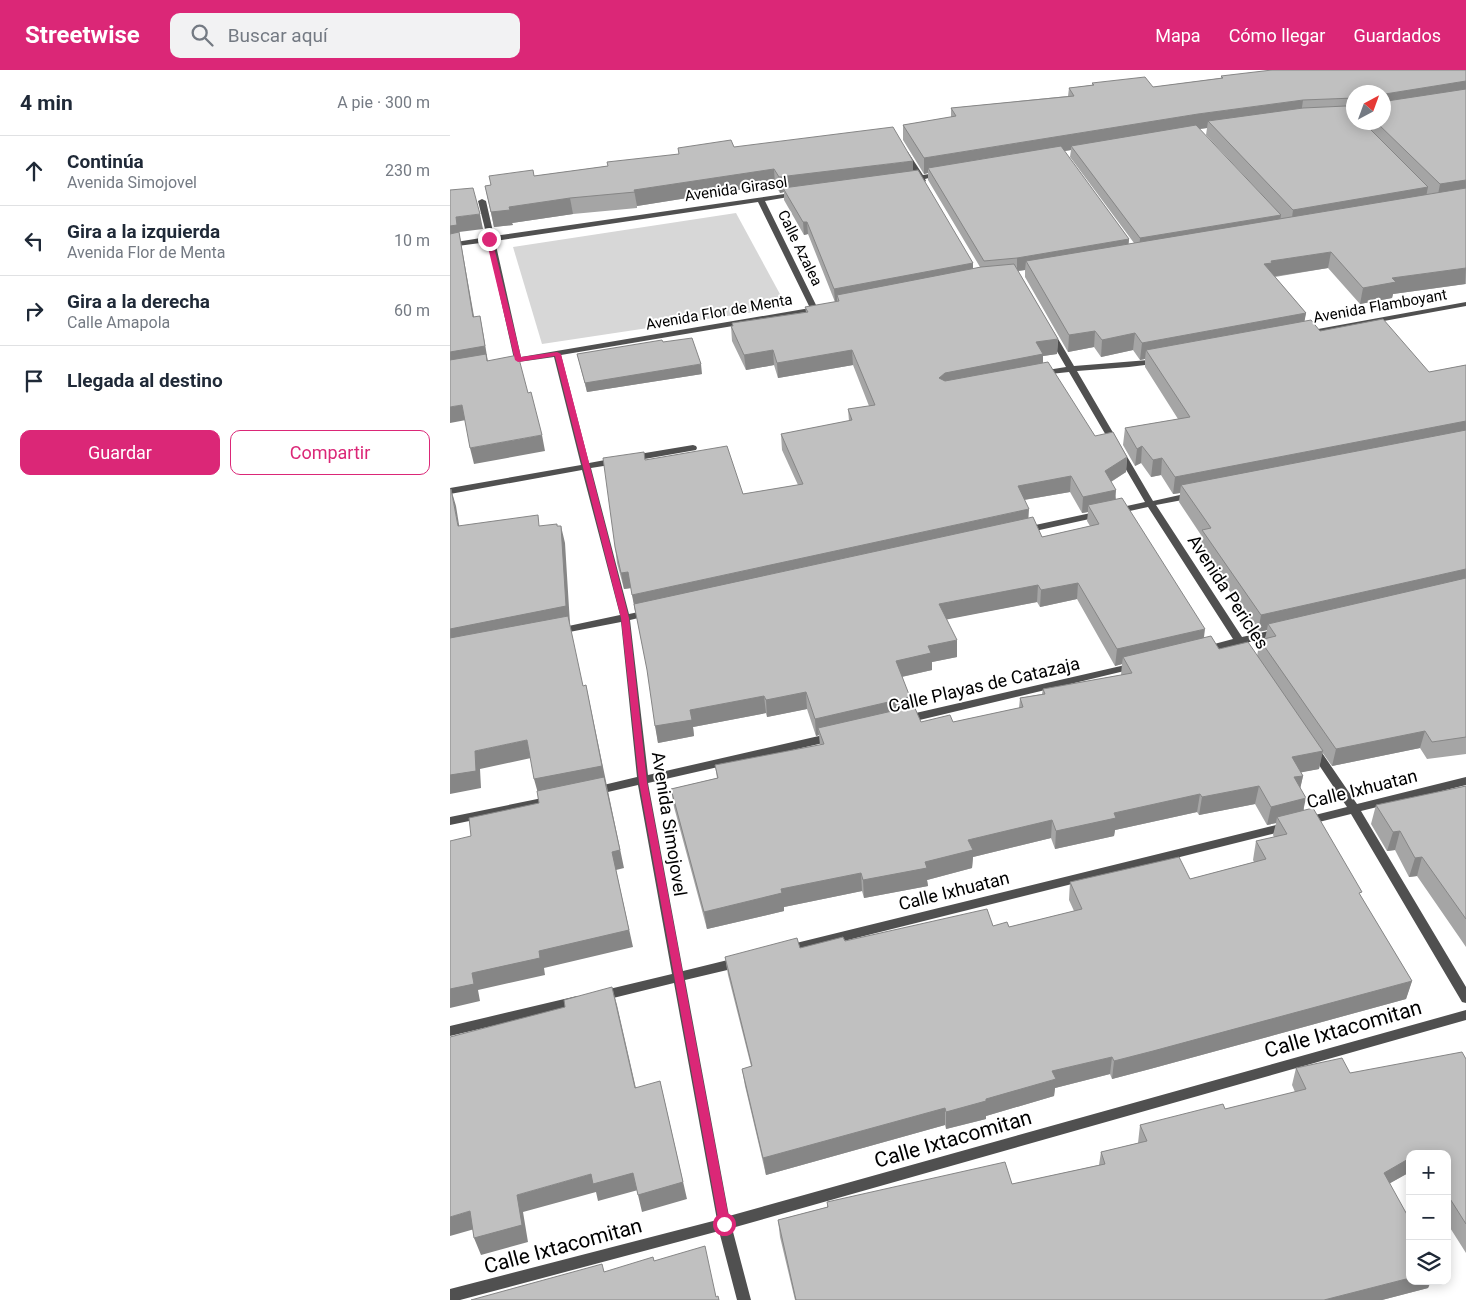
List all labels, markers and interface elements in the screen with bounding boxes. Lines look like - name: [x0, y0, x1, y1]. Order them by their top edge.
- search box: [170, 13, 520, 58]
- text: Streetwise: [25, 21, 140, 49]
- icon: search: [188, 21, 216, 49]
- text: Buscar aquí: [228, 24, 328, 47]
- text: Mapa: [1155, 25, 1201, 46]
- text: Cómo llegar: [1229, 25, 1325, 46]
- text: Guardados: [1353, 25, 1441, 46]
- north arrow: [1346, 85, 1391, 130]
- text: 4 min: [20, 91, 73, 115]
- text: A pie · 300 m: [337, 93, 430, 112]
- text: Continúa: [67, 150, 144, 173]
- icon: ahead: [20, 157, 48, 185]
- text: 230 m: [385, 161, 430, 180]
- text: Avenida Simojovel: [67, 173, 197, 192]
- street label: Avenida Girasol: [683, 173, 789, 205]
- street label: Calle Azalea: [774, 207, 826, 289]
- text: Gira a la izquierda: [67, 220, 220, 243]
- icon: left: [20, 227, 48, 255]
- route end: [478, 228, 501, 251]
- text: 10 m: [394, 231, 430, 250]
- text: Avenida Flor de Menta: [67, 243, 226, 262]
- street label: Avenida Flamboyant: [1312, 285, 1448, 327]
- text: Gira a la derecha: [67, 290, 210, 313]
- street label: Avenida Flor de Menta: [644, 290, 794, 334]
- icon: right: [20, 297, 48, 325]
- text: 60 m: [394, 301, 430, 320]
- text: Calle Amapola: [67, 313, 170, 332]
- icon: arrive: [20, 367, 48, 395]
- text: Llegada al destino: [67, 369, 223, 392]
- button: Guardar: [20, 430, 220, 475]
- button: Compartir: [230, 430, 430, 475]
- street label: Avenida Pericles: [1184, 531, 1273, 653]
- street label: Calle Playas de Catazaja: [886, 652, 1082, 717]
- street label: Avenida Simojovel: [648, 750, 691, 898]
- street label: Calle Ixhuatan: [1304, 765, 1419, 812]
- street label: Calle Ixhuatan: [896, 867, 1011, 914]
- street label: Calle Ixtacomitan: [1262, 995, 1424, 1063]
- street label: Calle Ixtacomitan: [872, 1105, 1034, 1173]
- map controls: [1406, 1150, 1451, 1285]
- button: +: [1406, 1150, 1451, 1195]
- button: −: [1406, 1195, 1451, 1240]
- street label: Calle Ixtacomitan: [481, 1213, 645, 1279]
- route start: [713, 1213, 736, 1236]
- button: layers: [1406, 1240, 1451, 1285]

